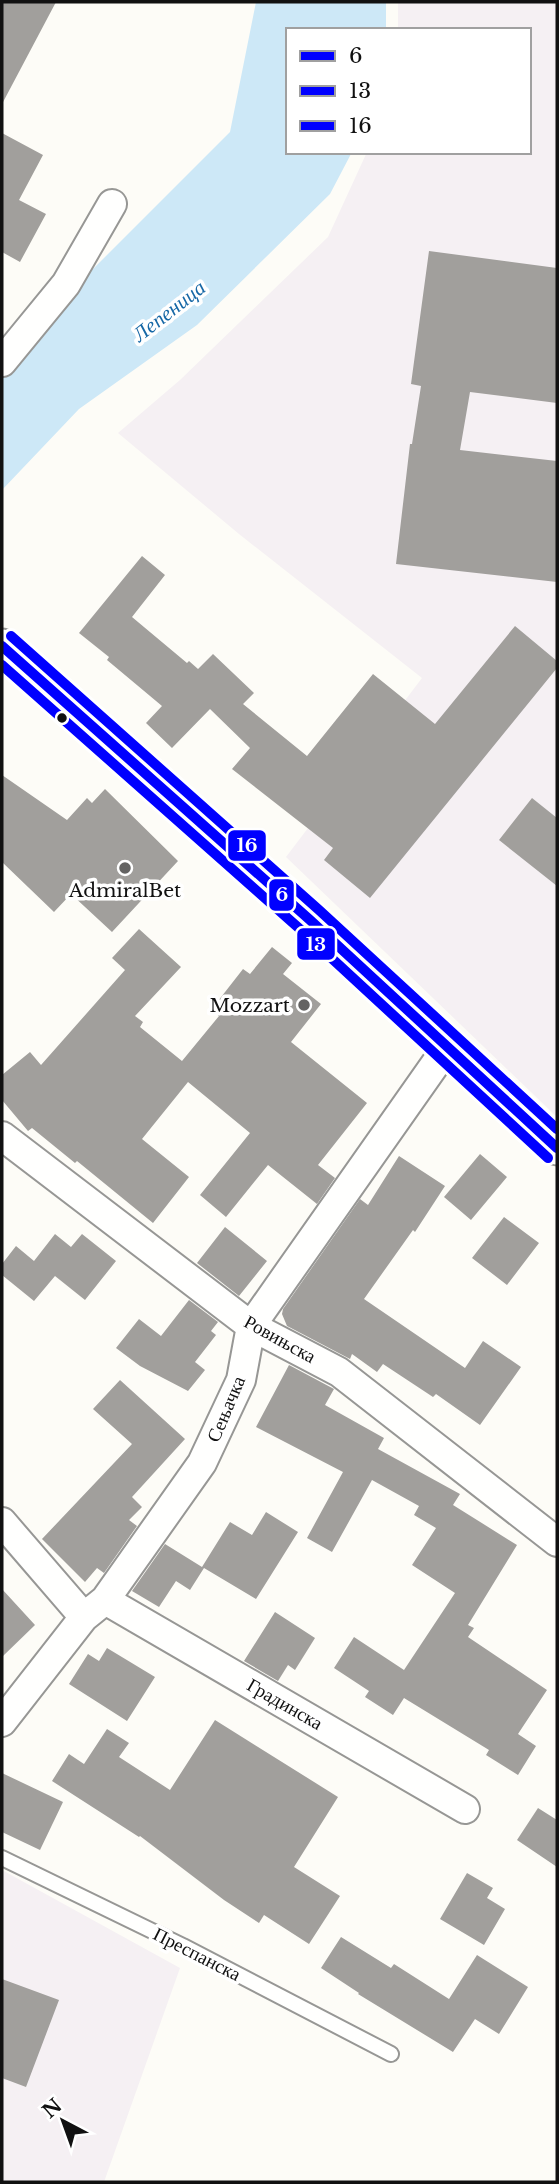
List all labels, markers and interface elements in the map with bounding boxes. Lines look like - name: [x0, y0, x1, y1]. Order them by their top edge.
- legend: [286, 28, 531, 154]
- text: 6: [349, 43, 363, 69]
- text: 13: [349, 78, 371, 104]
- text: 16: [349, 113, 372, 139]
- water label: Лепеница: [127, 274, 211, 348]
- unlabelled marker: [55, 711, 69, 725]
- line badge: 16: [227, 829, 267, 862]
- text: 16: [236, 834, 258, 857]
- marker: AdmiralBet: [117, 860, 133, 876]
- line badge: 6: [268, 878, 295, 912]
- place label: AdmiralBet: [68, 879, 182, 902]
- text: 6: [276, 883, 288, 906]
- line badge: 13: [296, 927, 336, 961]
- text: 13: [306, 933, 326, 956]
- place label: Mozzart: [210, 994, 291, 1017]
- marker: Mozzart: [296, 997, 312, 1013]
- street label: Ровињска: [240, 1310, 320, 1368]
- street label: Сењачка: [202, 1372, 250, 1446]
- street label: Градинска: [243, 1673, 327, 1735]
- street label: Преспанска: [149, 1922, 245, 1986]
- north arrow: [28, 2086, 98, 2156]
- text: N: [38, 2094, 67, 2123]

